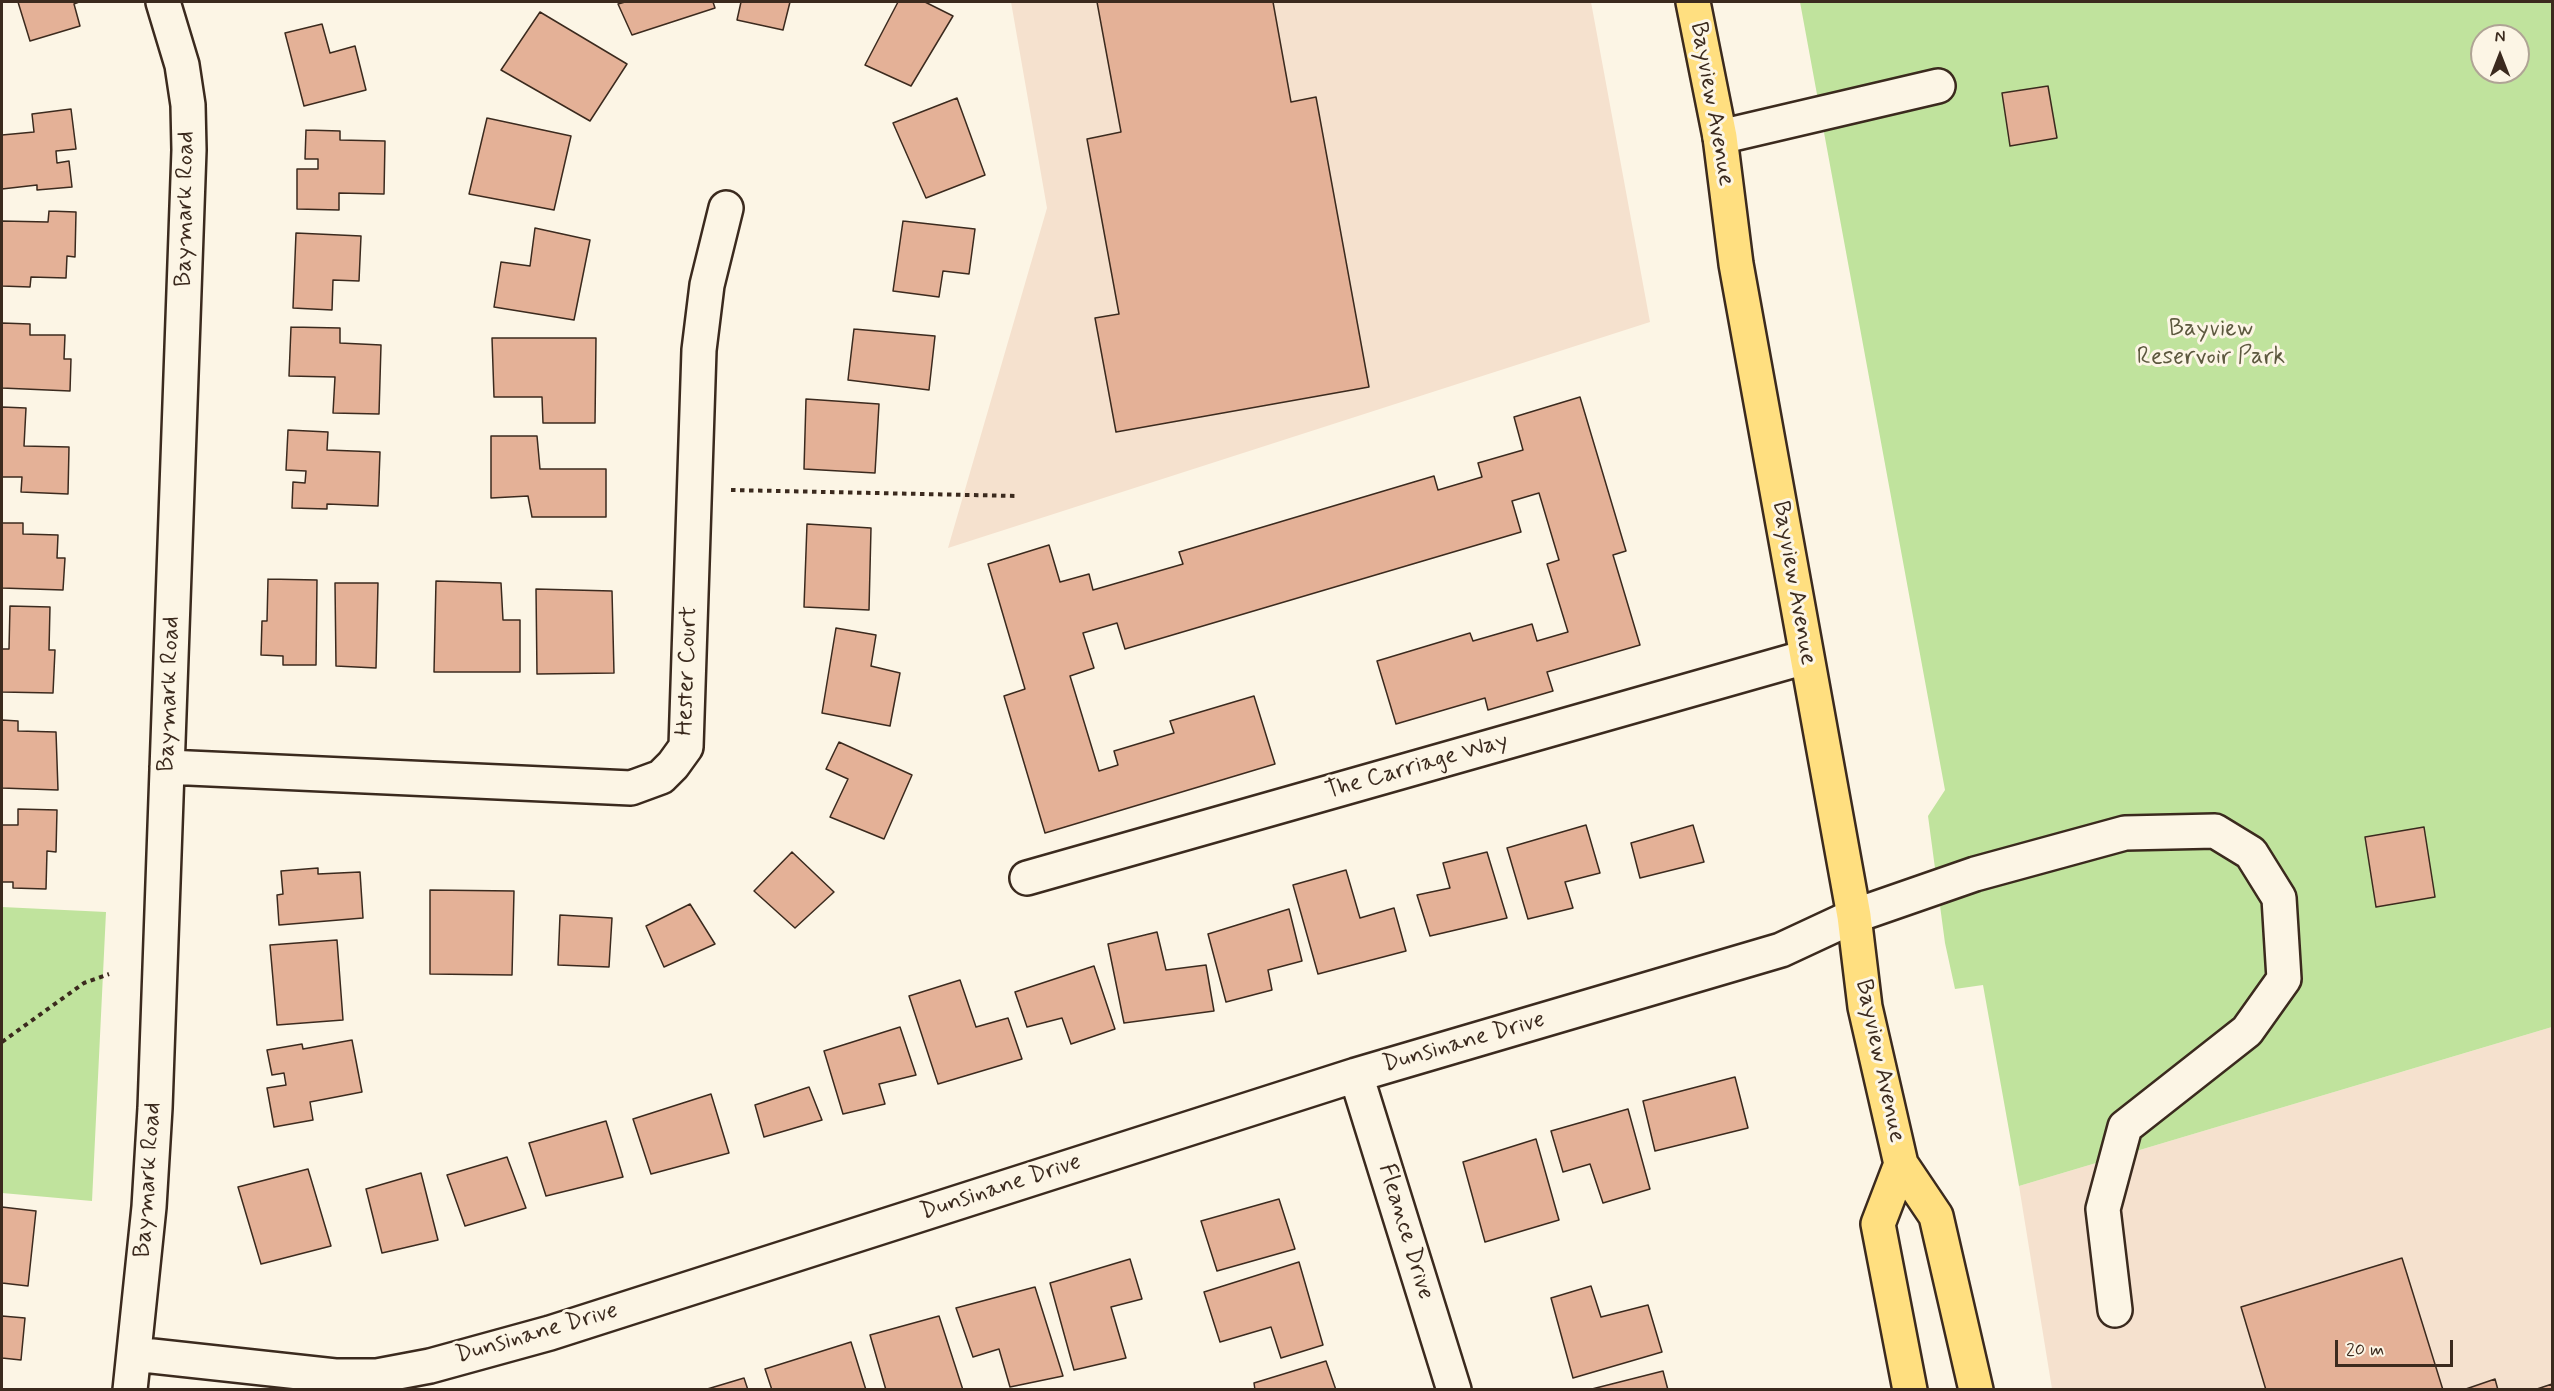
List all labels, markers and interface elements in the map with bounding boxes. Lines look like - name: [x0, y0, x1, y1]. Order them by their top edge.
- street label: Bayview Avenue: [1682, 20, 1740, 188]
- north arrow: [2470, 24, 2530, 84]
- text: N: [2495, 27, 2505, 48]
- street label: Baymark Road: [170, 131, 202, 287]
- park label: Bayview Reservoir Park: [2137, 316, 2285, 372]
- street label: Bayview Avenue: [1764, 499, 1822, 667]
- street label: Hester Court: [671, 606, 705, 736]
- street label: Baymark Road: [153, 616, 187, 772]
- street label: The Carriage Way: [1322, 727, 1512, 807]
- street label: Bayview Avenue: [1848, 977, 1910, 1145]
- street label: Dunsinane Drive: [1380, 1006, 1548, 1080]
- street label: Baymark Road: [129, 1101, 169, 1259]
- street label: Dunsinane Drive: [917, 1148, 1085, 1228]
- street label: Fleance Drive: [1371, 1161, 1439, 1303]
- street label: Dunsinane Drive: [453, 1297, 621, 1371]
- scale bar: [2338, 1328, 2456, 1366]
- text: 20 m: [2346, 1338, 2384, 1362]

